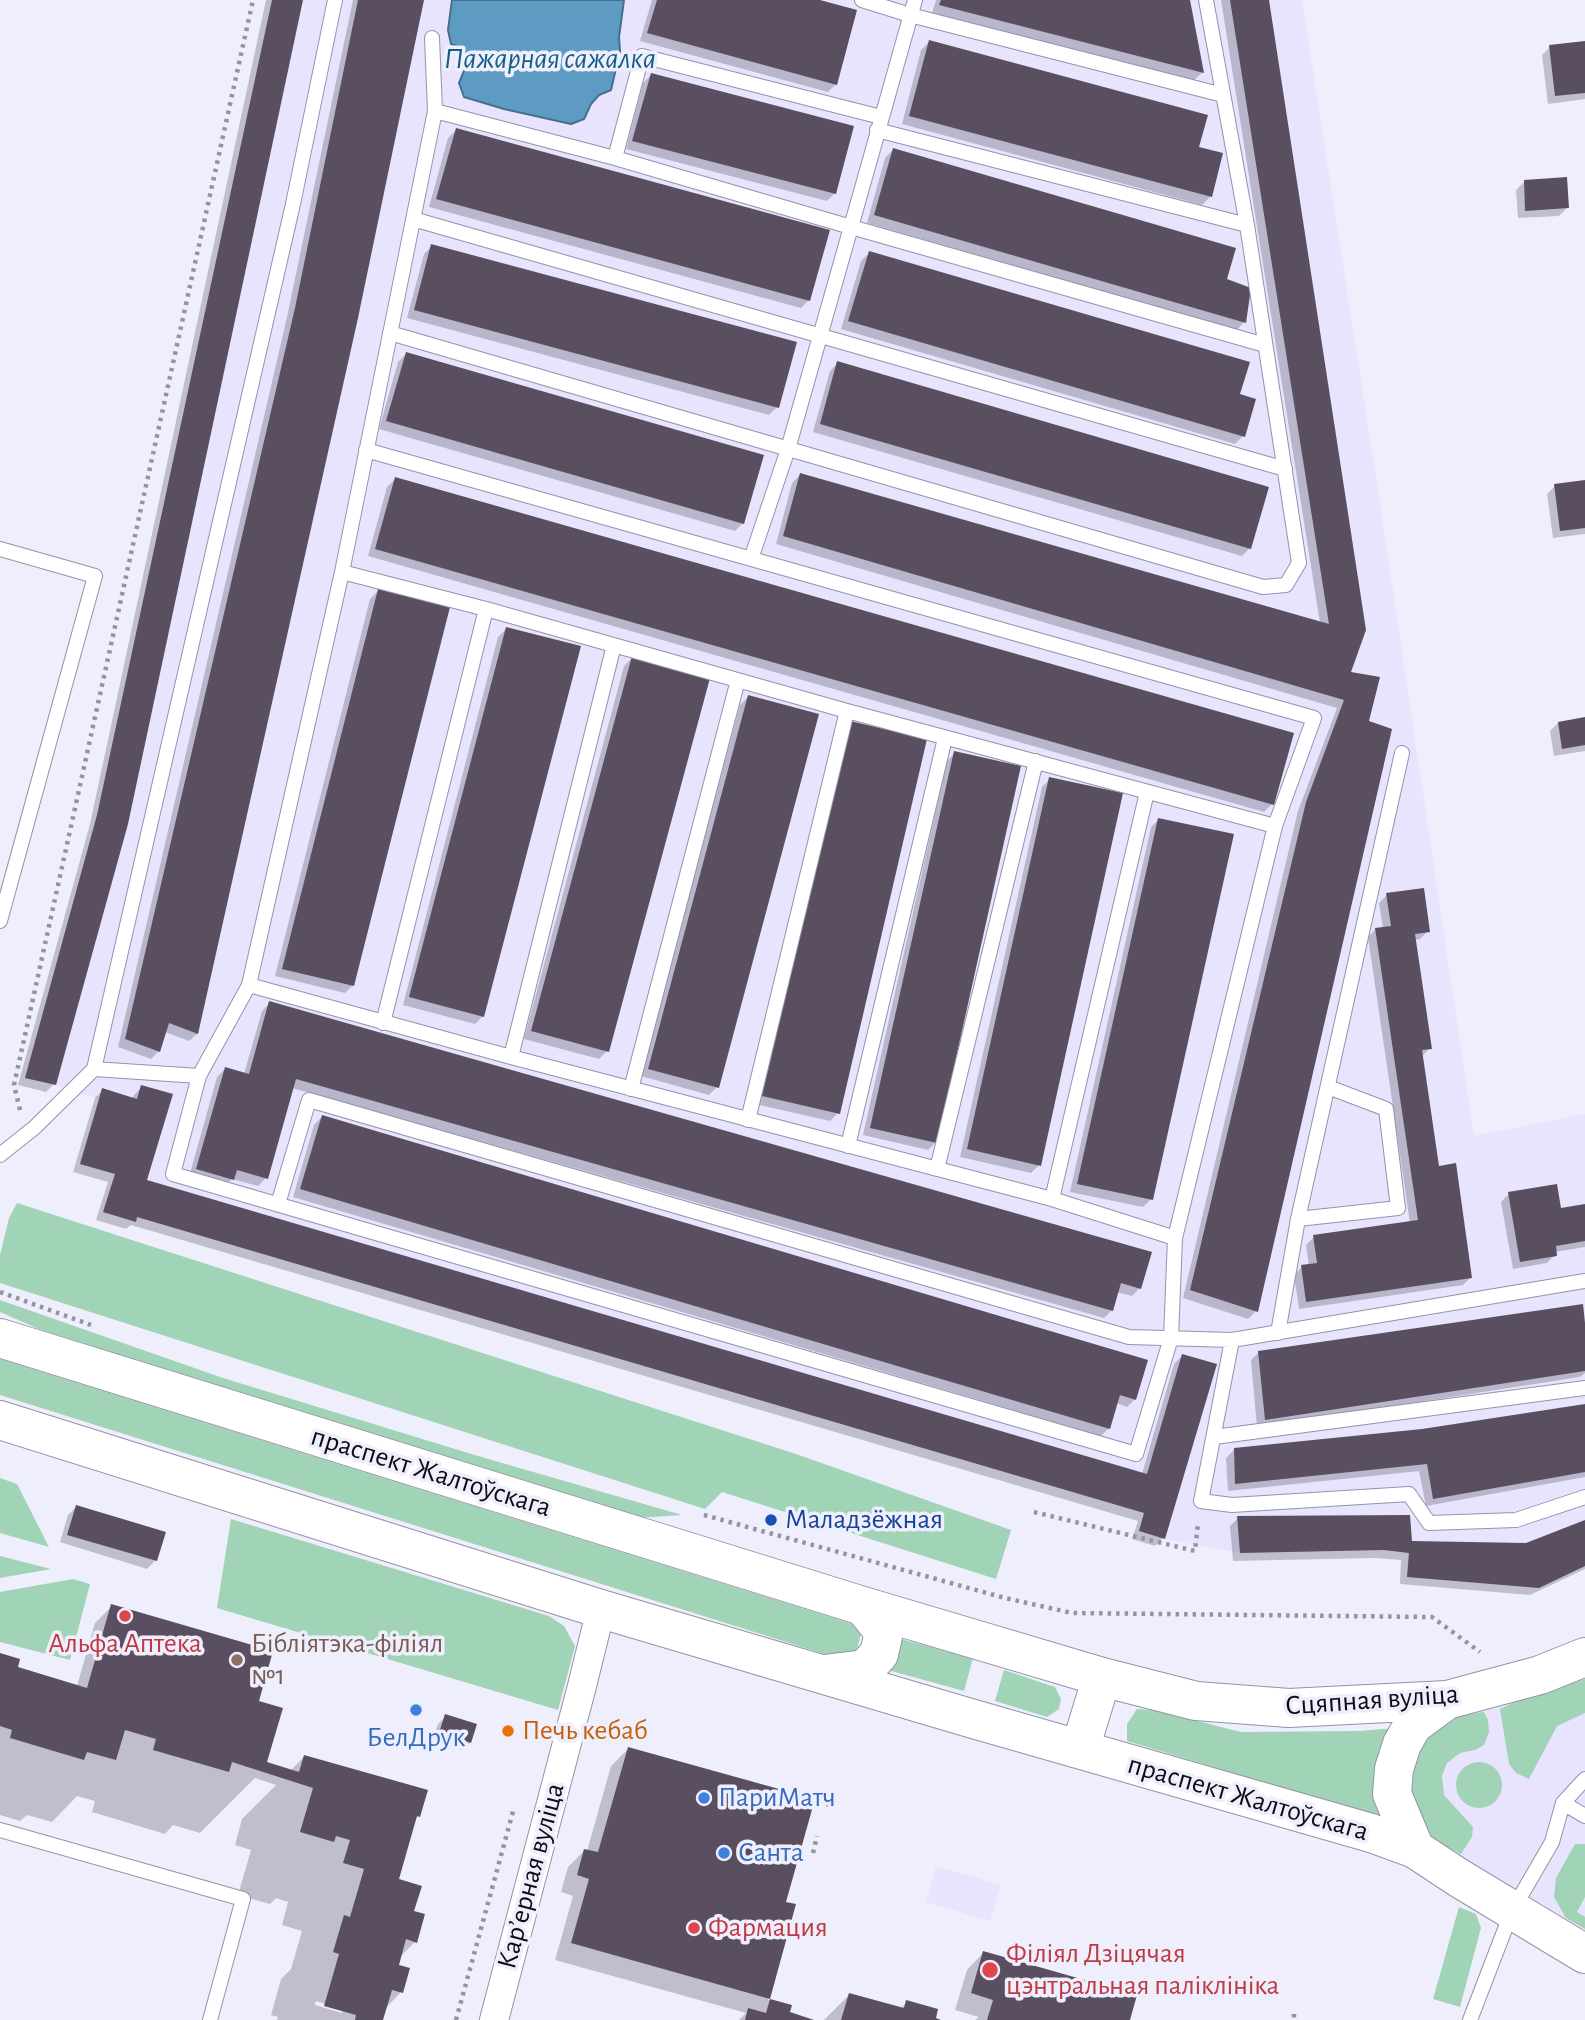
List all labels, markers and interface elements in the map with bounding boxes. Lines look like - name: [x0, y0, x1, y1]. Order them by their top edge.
- water label: Пажарная сажалка: [444, 41, 656, 77]
- street label: праспект Жалтоўскага: [307, 1420, 555, 1524]
- place label: Маладзёжная: [785, 1503, 943, 1537]
- marker: Маладзёжная: [763, 1512, 779, 1528]
- marker: Альфа Аптека: [117, 1608, 133, 1624]
- place label: Альфа Аптека: [48, 1627, 202, 1661]
- place label: Бібліятэка-філіял №1: [251, 1627, 443, 1693]
- marker: Бібліятэка-філіял №1: [229, 1652, 245, 1668]
- street label: Сцяпная вуліца: [1284, 1677, 1460, 1723]
- marker: БелДрук: [408, 1702, 424, 1718]
- place label: Печь кебаб: [522, 1714, 648, 1748]
- place label: БелДрук: [367, 1721, 465, 1755]
- marker: Печь кебаб: [500, 1723, 516, 1739]
- street label: праспект Жалтоўскага: [1124, 1748, 1372, 1848]
- street label: Карʼерная вуліца: [490, 1779, 572, 1973]
- place label: ПариМатч: [718, 1781, 836, 1815]
- marker: ПариМатч: [696, 1790, 712, 1806]
- place label: Санта: [738, 1836, 804, 1870]
- marker: Санта: [716, 1845, 732, 1861]
- place label: Фармация: [708, 1911, 828, 1945]
- marker: Фармация: [686, 1920, 702, 1936]
- place label: Філіял Дзіцячая цэнтральная паліклініка: [1006, 1937, 1279, 2003]
- marker: Філіял Дзіцячая цэнтральная паліклініка: [980, 1960, 1000, 1980]

